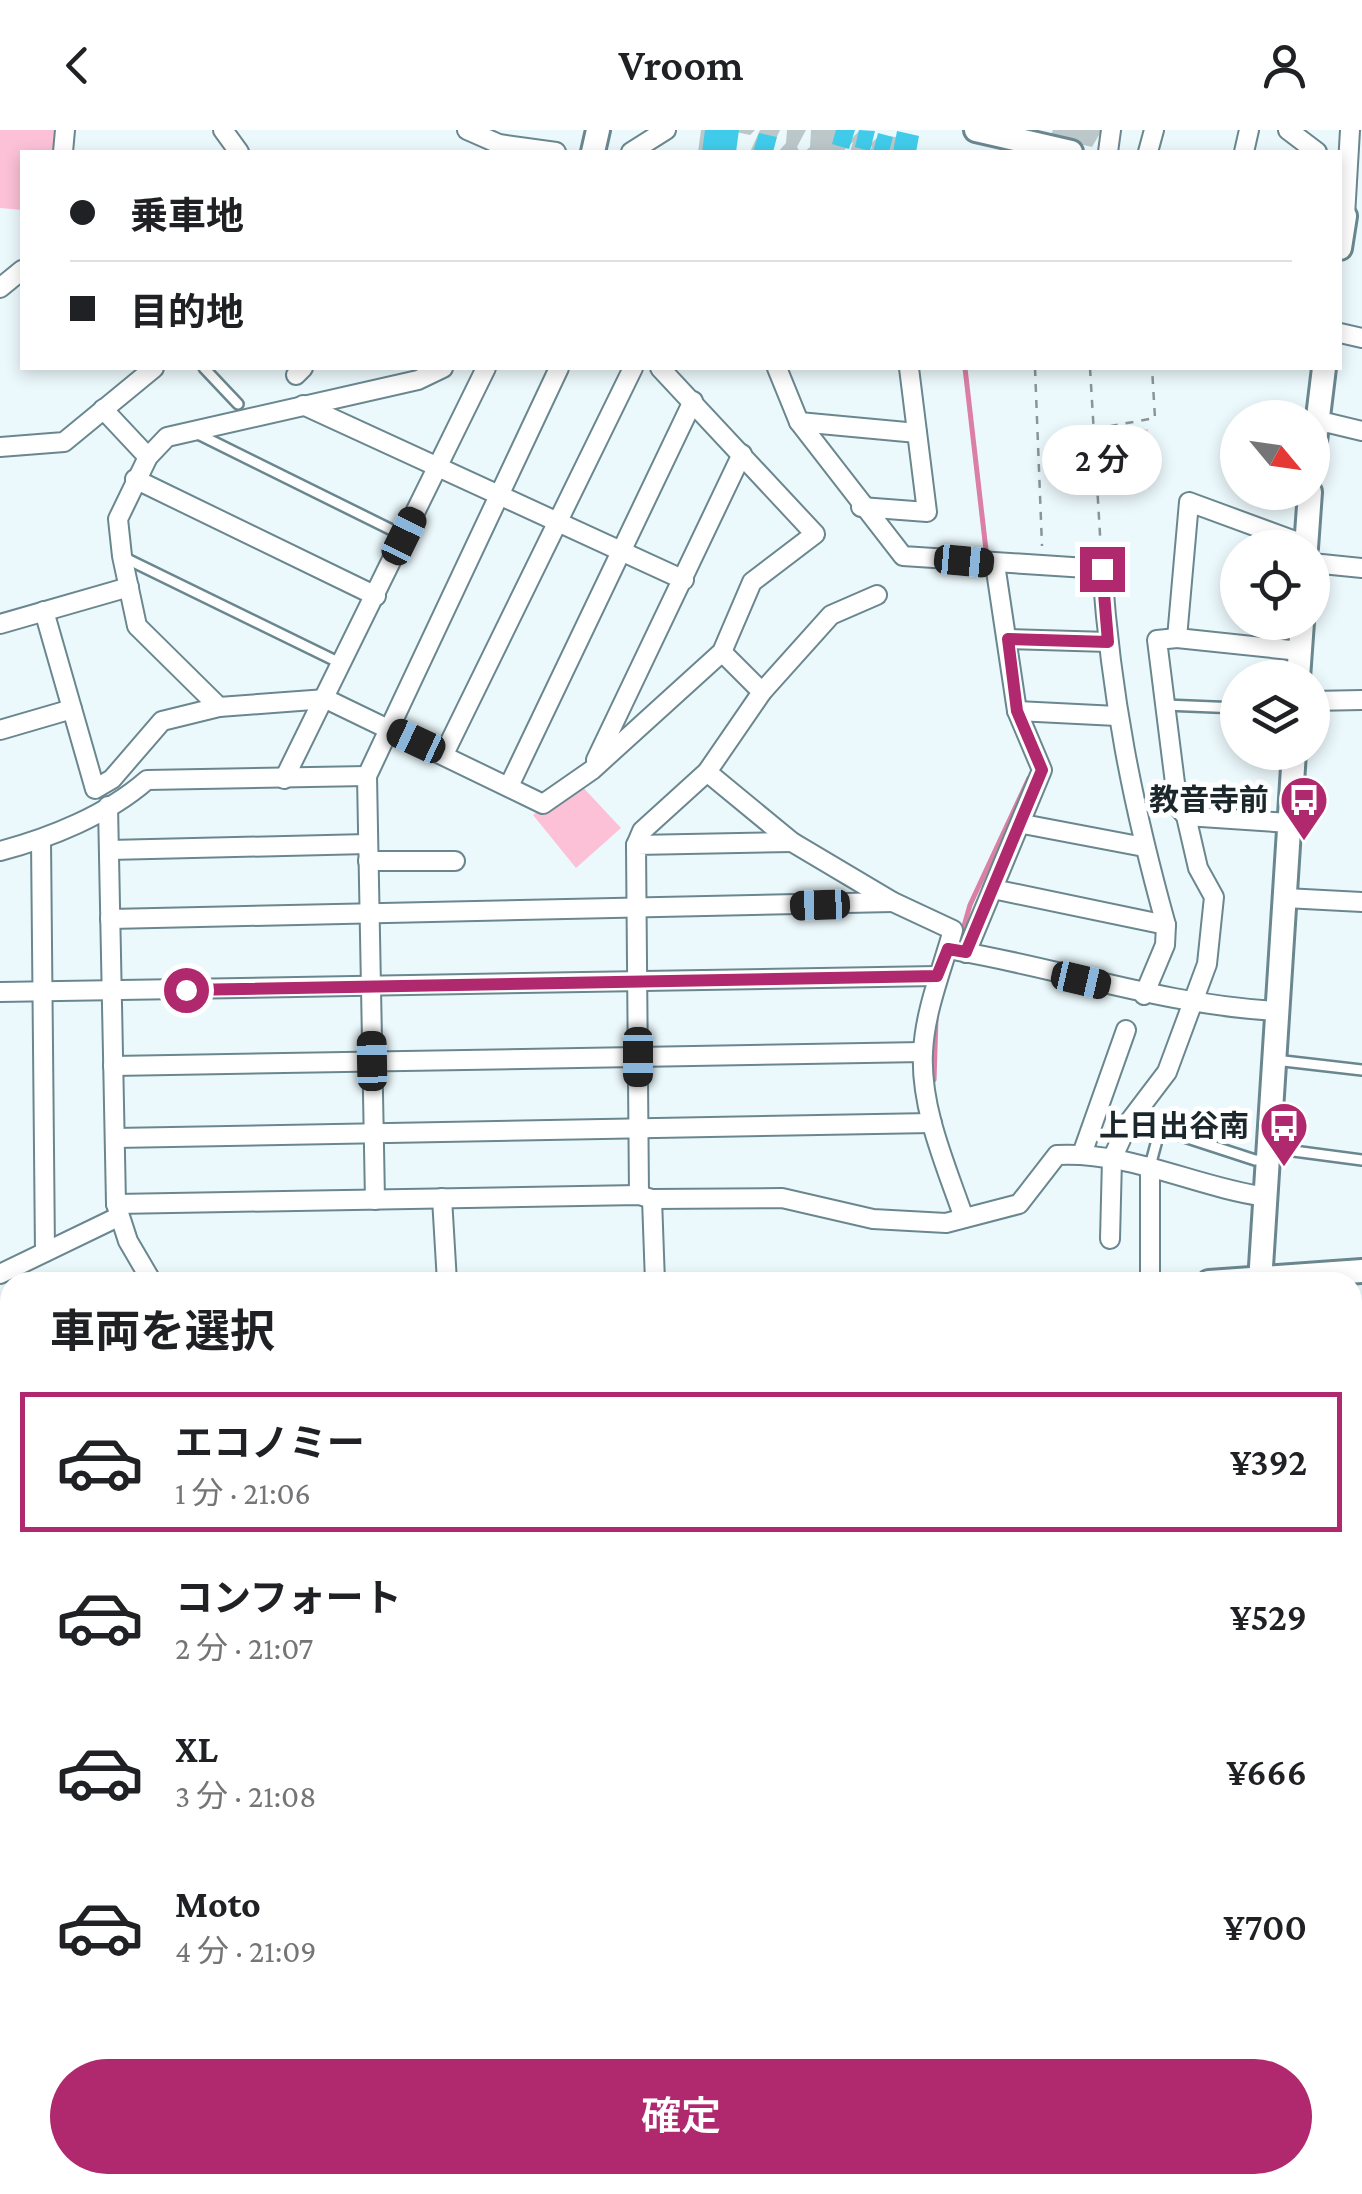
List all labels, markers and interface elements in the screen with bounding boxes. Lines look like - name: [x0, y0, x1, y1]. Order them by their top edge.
- icon: back: [50, 38, 105, 93]
- icon: person: [1257, 38, 1312, 93]
- text: Vroom: [618, 40, 744, 90]
- text: 乗車地: [130, 195, 244, 237]
- text: 目的地: [130, 291, 244, 333]
- north arrow: [1220, 400, 1330, 510]
- map controls: [1220, 400, 1330, 770]
- callout: 2 分: [1042, 424, 1162, 494]
- text: 2 分: [1075, 442, 1129, 478]
- car: [377, 502, 431, 570]
- button: locate: [1220, 530, 1330, 640]
- car: [933, 543, 995, 579]
- route end: [1080, 547, 1125, 592]
- button: layers: [1220, 660, 1330, 770]
- car: [382, 715, 450, 767]
- bus stop icon: 教音寺前: [1278, 774, 1330, 842]
- place label: 教音寺前: [1149, 783, 1269, 816]
- car: [789, 889, 851, 921]
- car: [1048, 959, 1114, 1001]
- route start: [164, 968, 209, 1013]
- car: [623, 1027, 653, 1087]
- car: [356, 1031, 388, 1091]
- bus stop icon: 上日出谷南: [1258, 1100, 1310, 1168]
- place label: 上日出谷南: [1099, 1109, 1249, 1142]
- text: 車両を選択: [50, 1307, 275, 1357]
- icon: car: [55, 1417, 145, 1507]
- text: エコノミー: [175, 1422, 365, 1464]
- text: ¥392: [1230, 1441, 1307, 1483]
- text: 1 分 · 21:06: [175, 1475, 311, 1511]
- icon: car: [55, 1572, 145, 1662]
- text: コンフォート: [175, 1577, 402, 1619]
- text: ¥529: [1230, 1596, 1307, 1638]
- text: 2 分 · 21:07: [175, 1630, 313, 1666]
- icon: car: [55, 1727, 145, 1817]
- text: XL: [175, 1728, 218, 1770]
- text: ¥666: [1226, 1751, 1307, 1793]
- text: 3 分 · 21:08: [175, 1778, 316, 1814]
- icon: car: [55, 1882, 145, 1972]
- text: Moto: [175, 1883, 261, 1925]
- text: ¥700: [1224, 1906, 1307, 1948]
- text: 4 分 · 21:09: [175, 1933, 317, 1969]
- button: 確定: [50, 2059, 1312, 2174]

